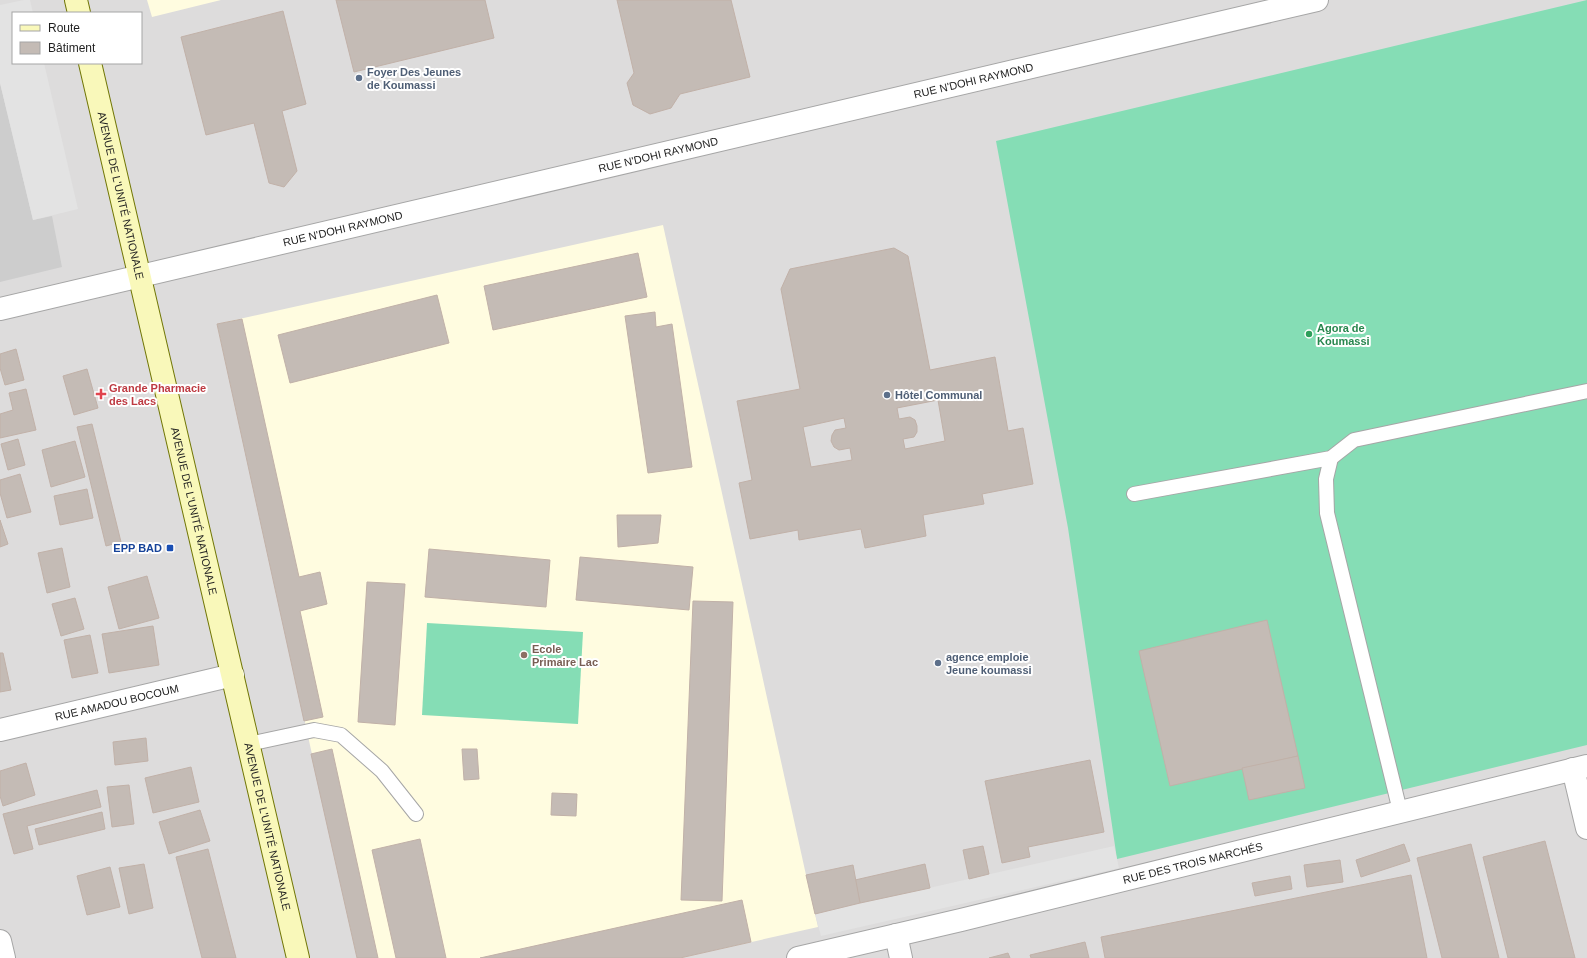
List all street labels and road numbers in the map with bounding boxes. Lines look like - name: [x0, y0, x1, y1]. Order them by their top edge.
- street label: RUE N'DOHI RAYMOND: [913, 61, 1035, 100]
- street label: AVENUE DE L'UNITÉ NATIONALE: [95, 110, 146, 281]
- street label: RUE N'DOHI RAYMOND: [597, 135, 719, 174]
- street label: RUE N'DOHI RAYMOND: [282, 209, 404, 248]
- street label: AVENUE DE L'UNITÉ NATIONALE: [169, 426, 219, 596]
- street label: RUE AMADOU BOCOUM: [54, 682, 180, 723]
- street label: AVENUE DE L'UNITÉ NATIONALE: [242, 742, 293, 912]
- street label: RUE DES TROIS MARCHÉS: [1122, 840, 1264, 886]

